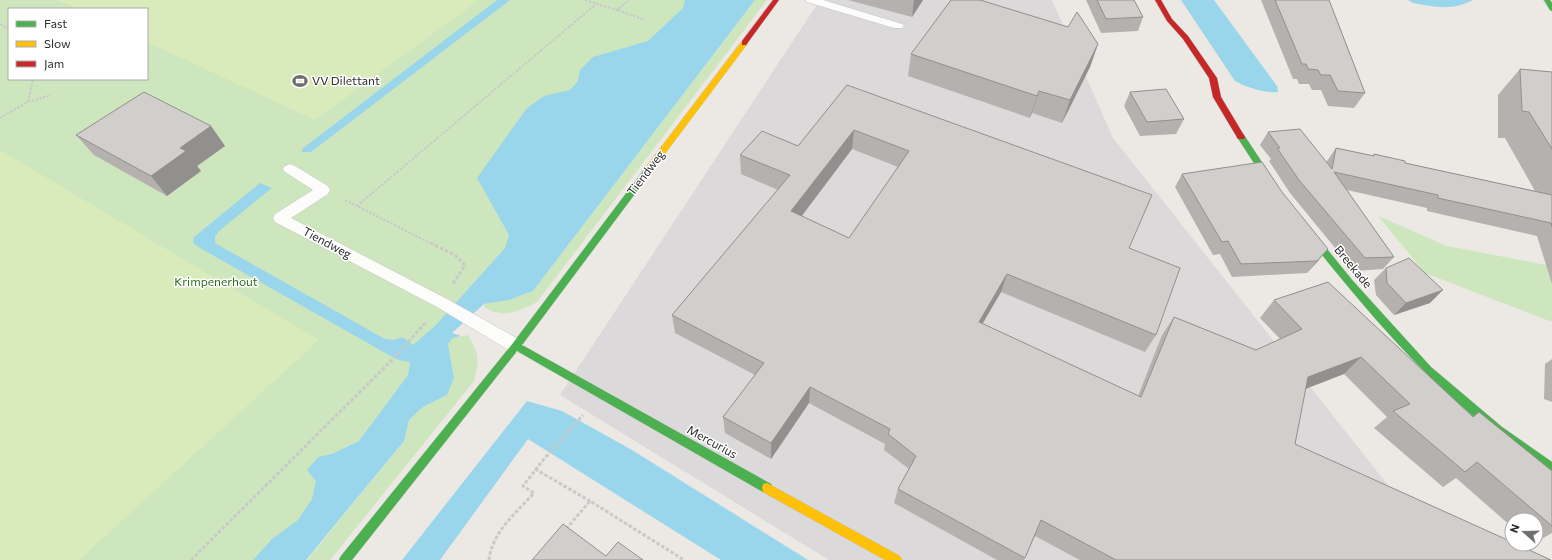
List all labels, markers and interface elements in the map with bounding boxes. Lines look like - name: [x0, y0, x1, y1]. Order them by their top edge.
- legend: [8, 8, 148, 80]
- text: Fast: [44, 16, 67, 30]
- text: Slow: [44, 36, 71, 50]
- text: Jam: [44, 56, 64, 71]
- sports icon: VV Dilettant: [291, 72, 309, 90]
- place label: VV Dilettant: [312, 73, 380, 87]
- street label: Tiendweg: [624, 147, 667, 198]
- street label: Tiendweg: [301, 223, 355, 261]
- street label: Breekade: [1332, 242, 1376, 290]
- park label: Krimpenerhout: [174, 274, 258, 288]
- street label: Mercurius: [685, 422, 740, 461]
- north arrow: [1504, 512, 1544, 552]
- text: N: [1507, 522, 1522, 535]

